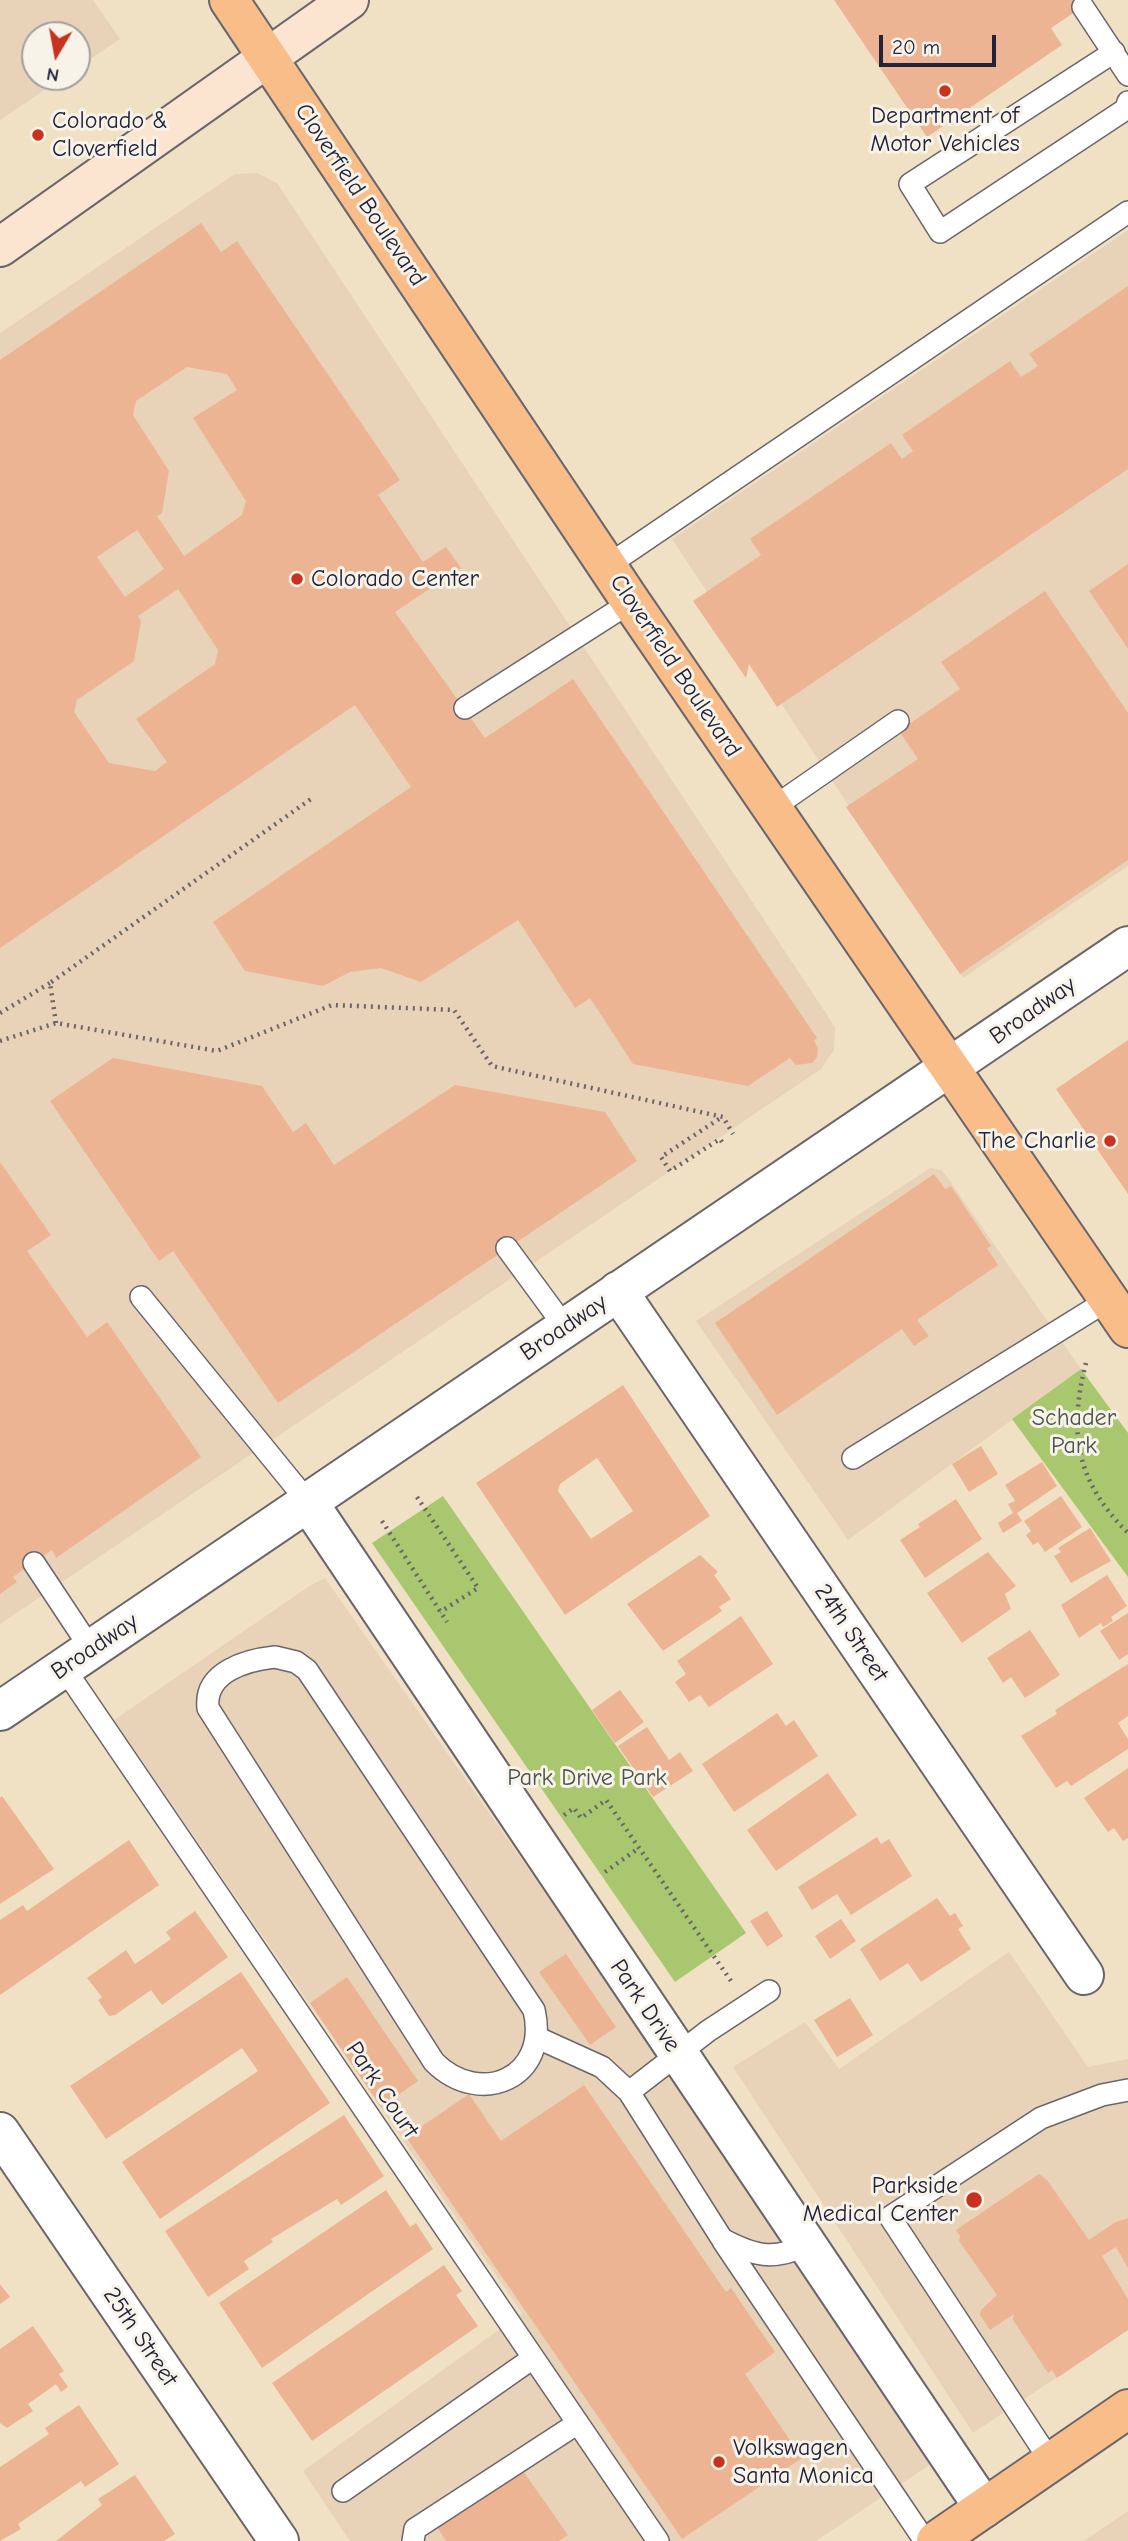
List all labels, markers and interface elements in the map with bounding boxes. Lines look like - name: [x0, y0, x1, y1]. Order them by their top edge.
- north arrow: [21, 21, 91, 91]
- scale bar: [883, 21, 1000, 65]
- text: 20 m: [892, 35, 940, 59]
- text: N: [45, 63, 61, 87]
- marker: Department of Motor Vehicles: [937, 83, 953, 99]
- street label: Cloverfield Boulevard: [288, 98, 432, 292]
- place label: Department of Motor Vehicles: [870, 102, 1020, 158]
- place label: Colorado & Cloverfield: [52, 107, 168, 163]
- marker: Colorado & Cloverfield: [30, 127, 46, 143]
- place label: Colorado Center: [311, 565, 479, 593]
- street label: Cloverfield Boulevard: [603, 569, 747, 763]
- marker: Colorado Center: [289, 571, 305, 587]
- street label: Broadway: [984, 971, 1082, 1051]
- place label: The Charlie: [978, 1127, 1096, 1155]
- marker: The Charlie: [1102, 1133, 1118, 1149]
- street label: Broadway: [515, 1288, 613, 1368]
- park label: Schader Park: [1032, 1404, 1116, 1460]
- street label: 24th Street: [808, 1579, 894, 1687]
- street label: Broadway: [46, 1607, 144, 1687]
- park label: Park Drive Park: [507, 1764, 667, 1792]
- street label: Park Drive: [604, 1954, 686, 2058]
- street label: Park Court: [339, 2036, 425, 2144]
- place label: Parkside Medical Center: [803, 2172, 958, 2228]
- marker: Parkside Medical Center: [964, 2190, 984, 2210]
- street label: 25th Street: [96, 2282, 184, 2392]
- place label: Volkswagen Santa Monica: [733, 2434, 874, 2490]
- marker: Volkswagen Santa Monica: [711, 2454, 727, 2470]

